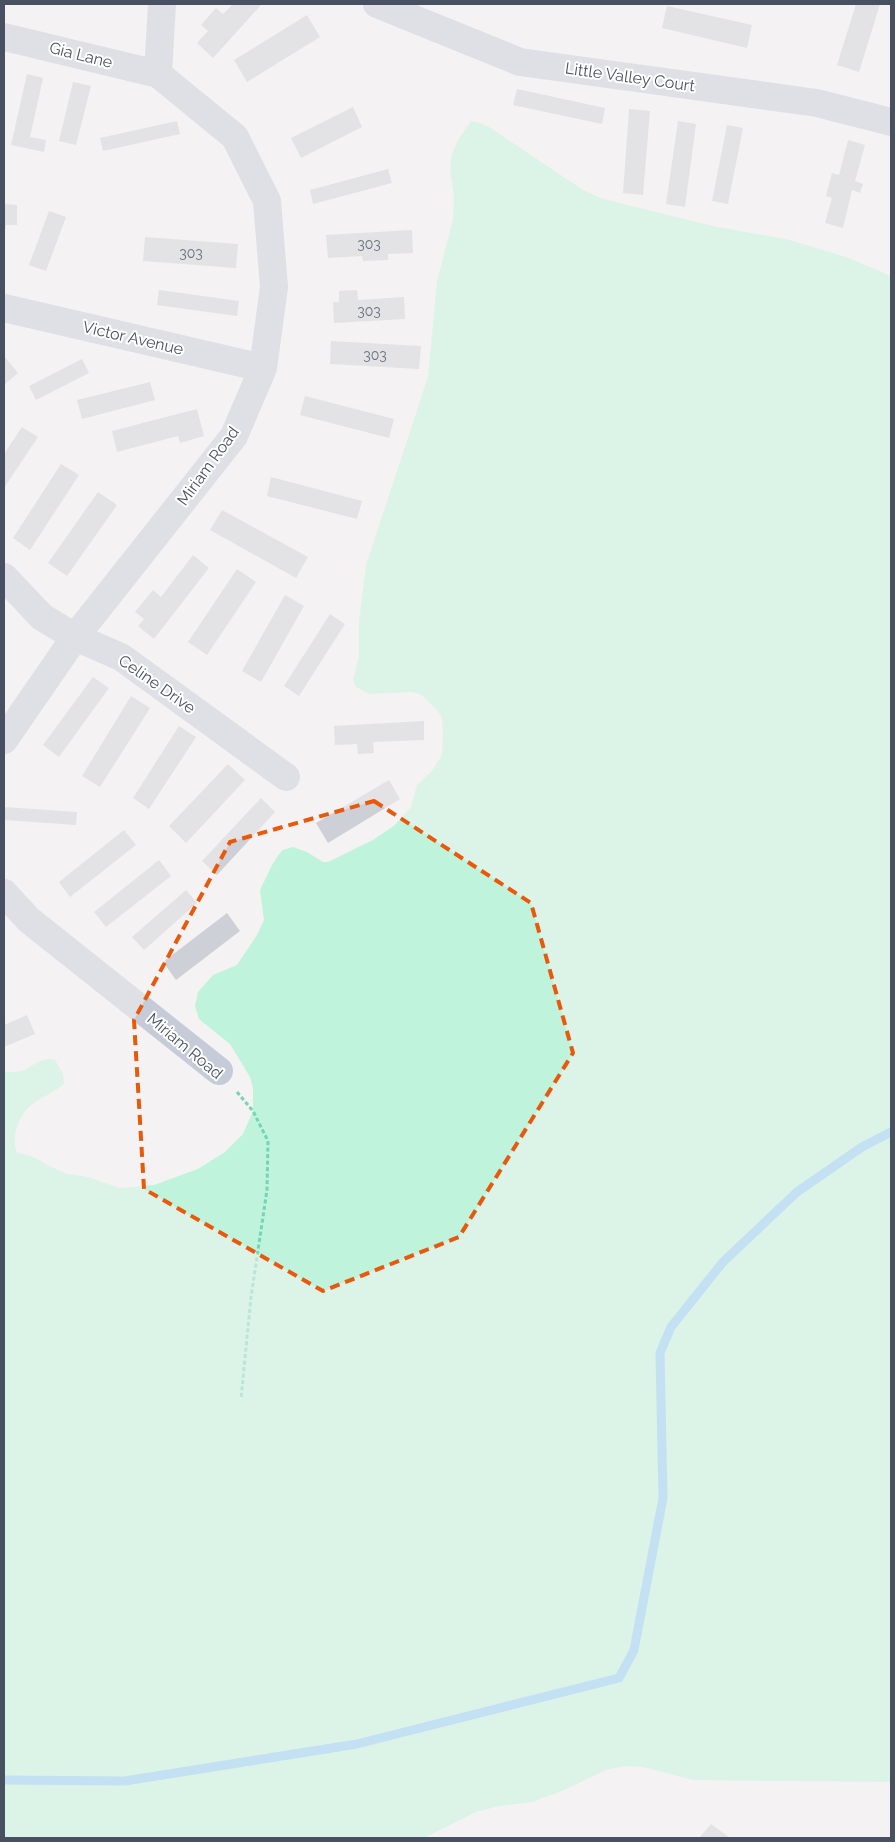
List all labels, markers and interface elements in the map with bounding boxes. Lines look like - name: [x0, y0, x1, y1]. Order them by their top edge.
- street label: Gia Lane: [47, 38, 115, 72]
- street label: Little Valley Court: [564, 58, 697, 96]
- house number: 303: [357, 236, 381, 252]
- house number: 303: [179, 245, 203, 261]
- house number: 303: [357, 303, 381, 319]
- street label: Victor Avenue: [81, 317, 185, 359]
- house number: 303: [363, 347, 387, 363]
- street label: Miriam Road: [173, 423, 243, 509]
- street label: Celine Drive: [115, 651, 199, 717]
- street label: Miriam Road: [143, 1009, 227, 1083]

